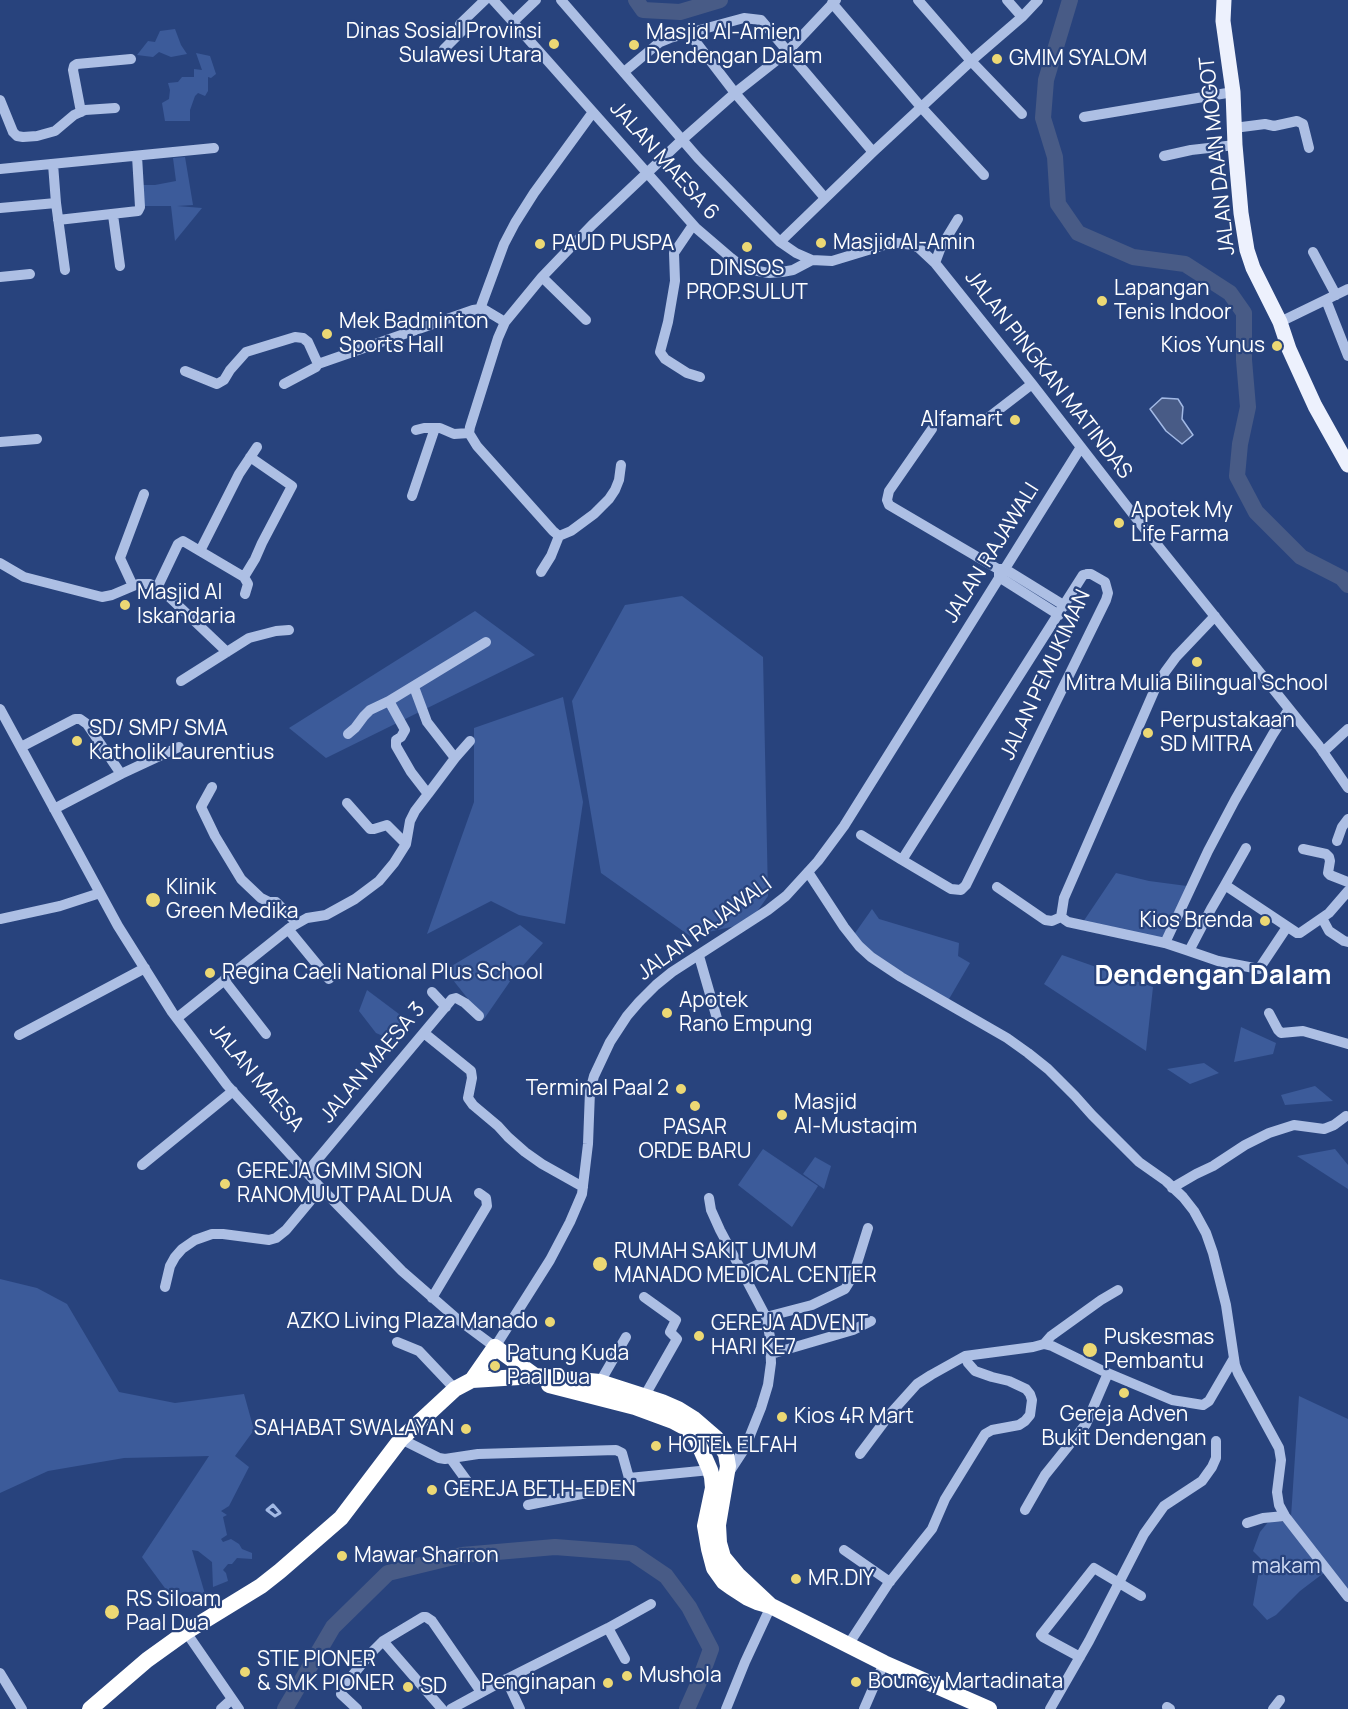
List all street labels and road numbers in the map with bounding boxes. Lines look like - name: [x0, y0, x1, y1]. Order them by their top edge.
- street label: JALAN DAAN MOGOT: [1195, 55, 1241, 257]
- street label: JALAN MAESA 6: [604, 96, 724, 226]
- street label: JALAN PINGKAN MATINDAS: [959, 266, 1137, 484]
- street label: JALAN RAJAWALI: [939, 478, 1045, 628]
- street label: JALAN PEMUKIMAN: [995, 586, 1097, 764]
- street label: JALAN RAJAWALI: [633, 872, 777, 986]
- street label: JALAN MAESA 3: [315, 998, 431, 1128]
- street label: JALAN MAESA: [203, 1019, 309, 1137]

